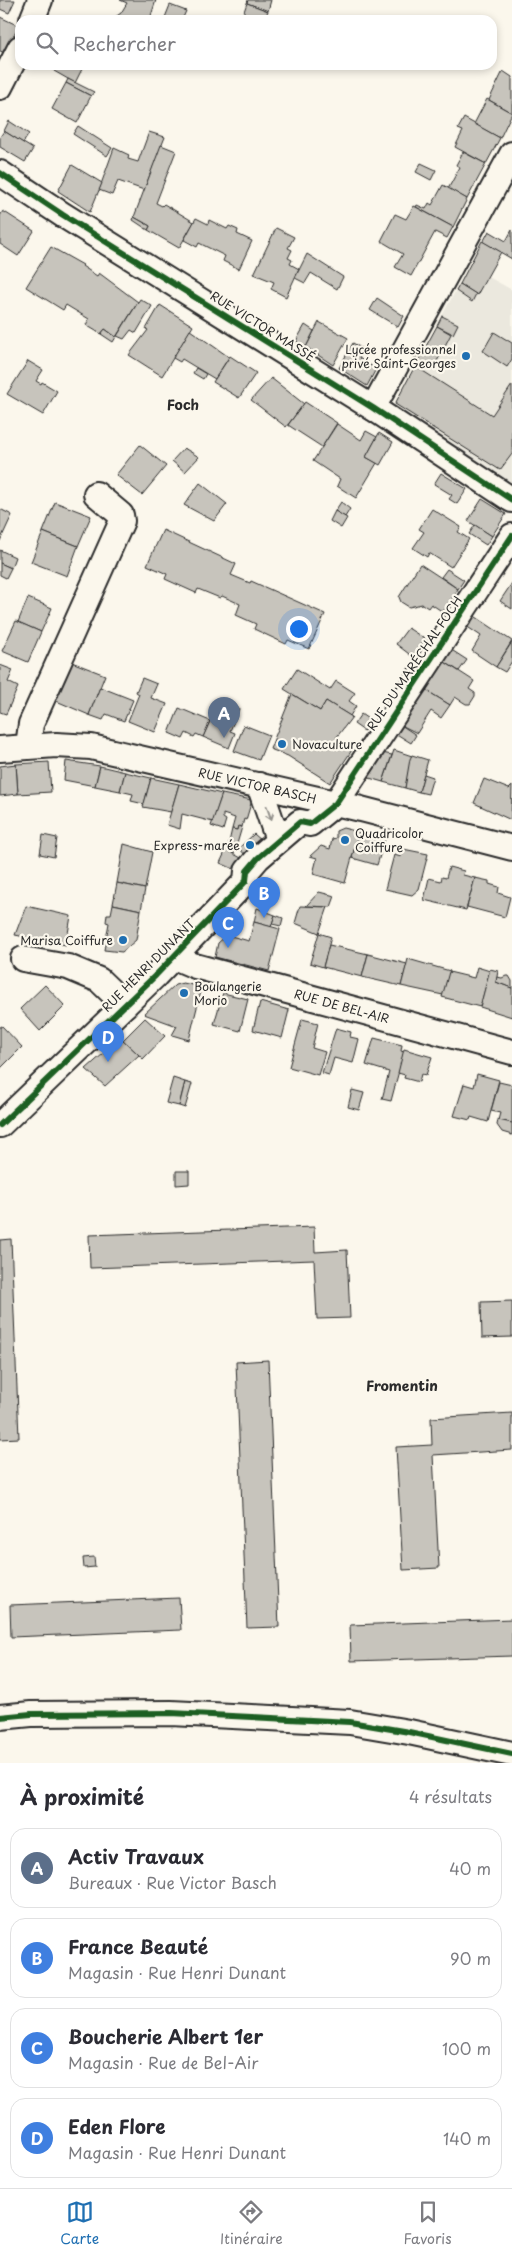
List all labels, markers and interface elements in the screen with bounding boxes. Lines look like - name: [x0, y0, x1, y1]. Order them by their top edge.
- search box: [15, 15, 497, 70]
- icon: search: [33, 29, 61, 57]
- text: Rechercher: [73, 29, 176, 57]
- street label: RUE VICTOR MASSÉ: [207, 286, 319, 366]
- place label: Lycée professionnel privé Saint-Georges: [341, 340, 457, 372]
- marker: Lycée professionnel privé Saint-Georges: [460, 350, 472, 362]
- district label: Foch: [167, 394, 199, 415]
- street label: RUE DU MARÉCHAL FOCH: [362, 592, 466, 734]
- your location: [286, 616, 312, 642]
- pin: A: [208, 697, 240, 738]
- place label: Novaculture: [292, 735, 363, 753]
- marker: Novaculture: [276, 738, 288, 750]
- street label: RUE VICTOR BASCH: [197, 763, 318, 807]
- one-way arrow: [264, 804, 274, 820]
- place label: Quadricolor Coiffure: [355, 824, 424, 856]
- marker: Quadricolor Coiffure: [339, 834, 351, 846]
- place label: Express-marée: [154, 836, 240, 854]
- marker: Express-marée: [244, 839, 256, 851]
- pin: B: [248, 877, 280, 918]
- pin: C: [212, 907, 244, 948]
- street label: RUE HENRI DUNANT: [97, 914, 199, 1016]
- place label: Marisa Coiffure: [20, 931, 113, 949]
- marker: Marisa Coiffure: [117, 934, 129, 946]
- place label: Boulangerie Morio: [194, 977, 262, 1009]
- street label: RUE DE BEL-AIR: [292, 984, 391, 1027]
- marker: Boulangerie Morio: [178, 987, 190, 999]
- pin: D: [92, 1021, 124, 1062]
- district label: Fromentin: [366, 1375, 438, 1396]
- text: À proximité: [20, 1780, 144, 1812]
- text: 4 résultats: [409, 1784, 492, 1808]
- text: Activ Travaux: [68, 1842, 204, 1870]
- text: A: [31, 1856, 43, 1880]
- text: 40 m: [449, 1856, 491, 1880]
- text: Bureaux · Rue Victor Basch: [68, 1870, 277, 1894]
- text: France Beauté: [68, 1932, 208, 1960]
- text: B: [32, 1946, 42, 1970]
- text: 90 m: [450, 1946, 491, 1970]
- text: Magasin · Rue Henri Dunant: [68, 1960, 286, 1984]
- text: Boucherie Albert 1er: [68, 2022, 263, 2050]
- text: C: [31, 2036, 43, 2060]
- text: 100 m: [442, 2036, 491, 2060]
- text: Magasin · Rue de Bel-Air: [68, 2050, 258, 2074]
- text: Eden Flore: [68, 2112, 166, 2140]
- text: D: [31, 2126, 43, 2150]
- text: 140 m: [443, 2126, 491, 2150]
- text: Magasin · Rue Henri Dunant: [68, 2140, 286, 2164]
- tab: Carte: [60, 2198, 99, 2249]
- tab: Itinéraire: [220, 2198, 283, 2249]
- tab: Favoris: [404, 2198, 452, 2249]

